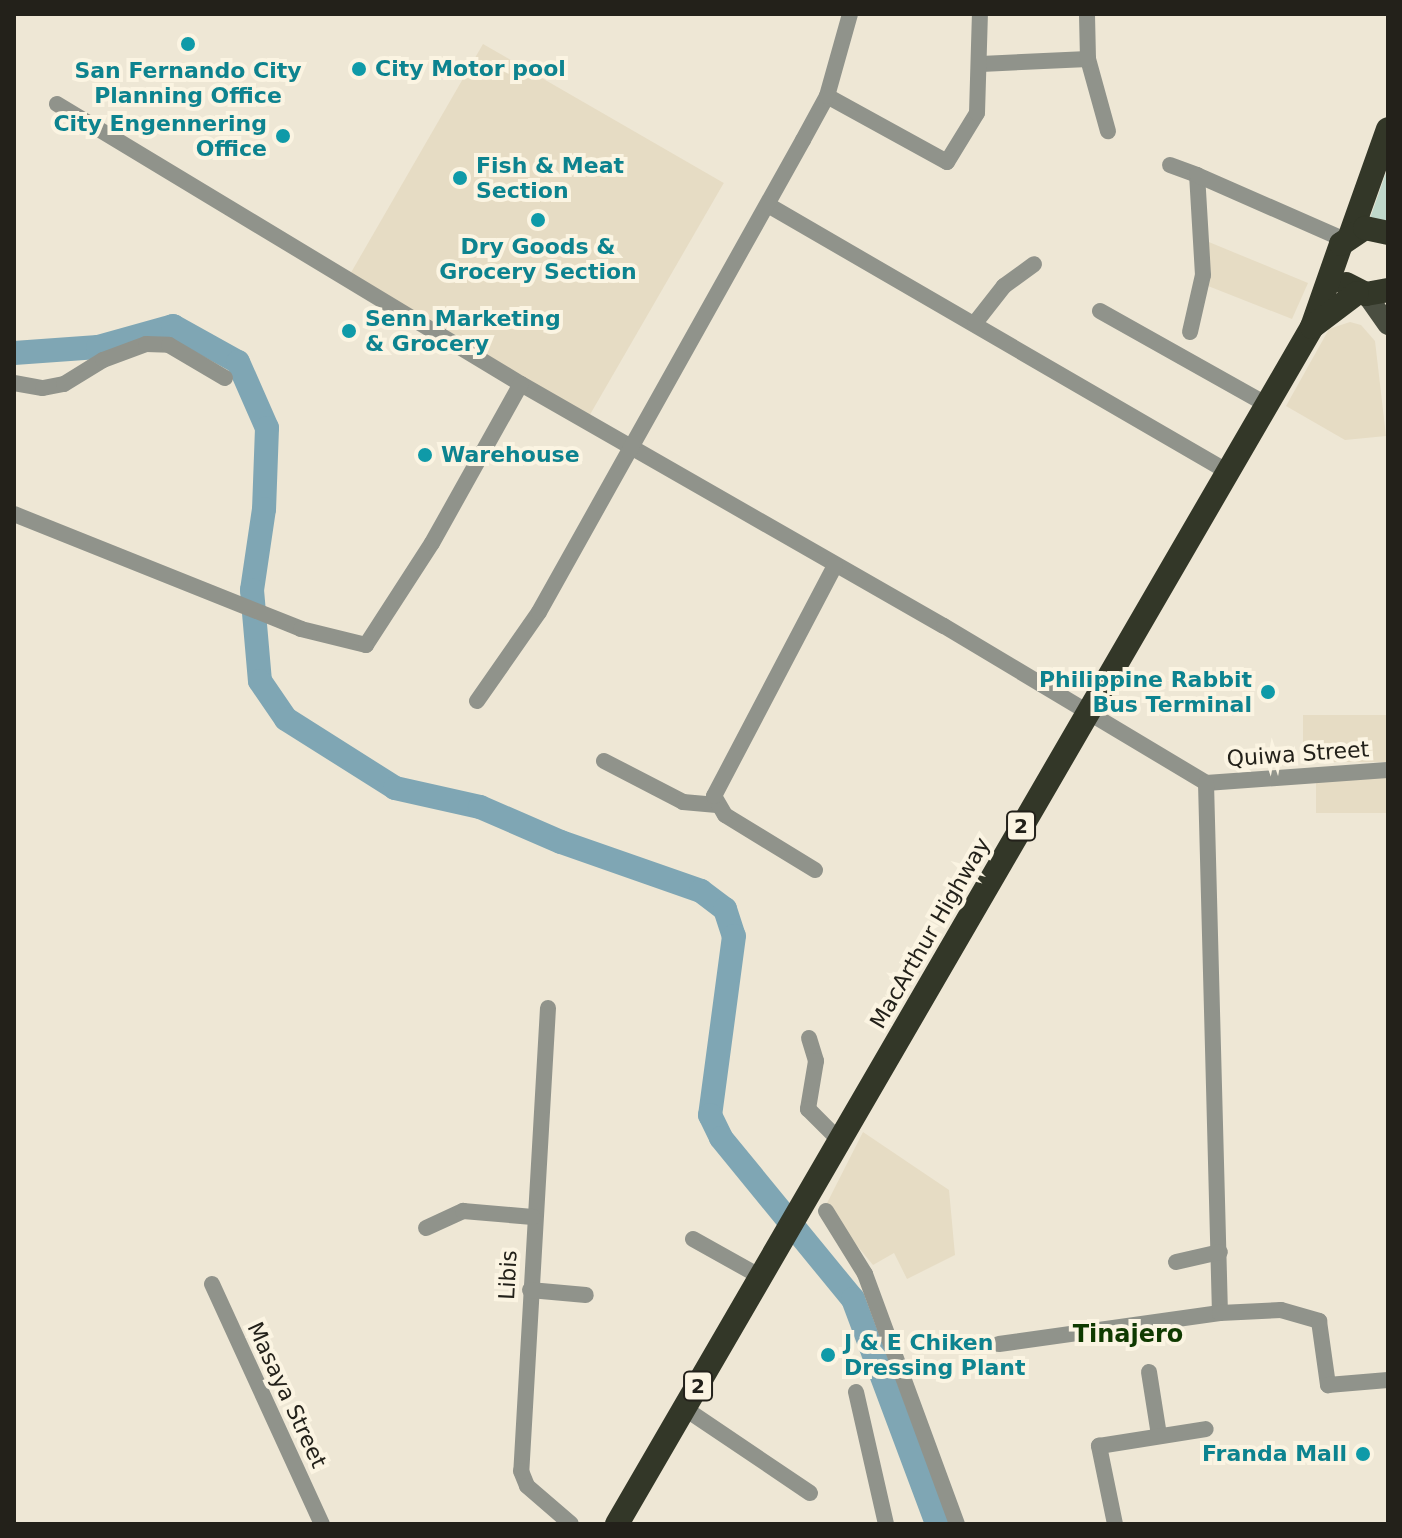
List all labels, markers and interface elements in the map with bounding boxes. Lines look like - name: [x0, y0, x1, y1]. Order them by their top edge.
- marker: San Fernando City Planning Office: [179, 35, 197, 53]
- place label: City Motor pool: [375, 56, 566, 82]
- place label: San Fernando City Planning Office: [74, 57, 302, 108]
- marker: City Motor pool: [350, 60, 368, 78]
- place label: City Engennering Office: [53, 110, 267, 162]
- marker: City Engennering Office: [274, 127, 292, 145]
- place label: Fish & Meat Section: [476, 152, 624, 204]
- marker: Fish & Meat Section: [451, 169, 469, 187]
- marker: Dry Goods & Grocery Section: [529, 211, 547, 229]
- place label: Dry Goods & Grocery Section: [439, 233, 637, 284]
- place label: Senn Marketing & Grocery: [365, 305, 561, 356]
- marker: Senn Marketing & Grocery: [340, 322, 358, 340]
- place label: Warehouse: [441, 442, 580, 468]
- marker: Warehouse: [416, 446, 434, 464]
- place label: Philippine Rabbit Bus Terminal: [1039, 666, 1252, 718]
- marker: Philippine Rabbit Bus Terminal: [1259, 683, 1277, 701]
- street label: Quiwa Street: [1226, 736, 1370, 772]
- road number: 2: [1005, 810, 1037, 842]
- street label: MacArthur Highway: [865, 833, 995, 1033]
- street label: Libis: [494, 1249, 522, 1301]
- street label: Masaya Street: [242, 1318, 332, 1472]
- district label: Tinajero: [1073, 1321, 1183, 1349]
- place label: J & E Chiken Dressing Plant: [844, 1329, 1026, 1380]
- marker: J & E Chiken Dressing Plant: [819, 1346, 837, 1364]
- road number: 2: [682, 1370, 714, 1402]
- place label: Franda Mall: [1202, 1441, 1347, 1467]
- marker: Franda Mall: [1354, 1445, 1372, 1463]

